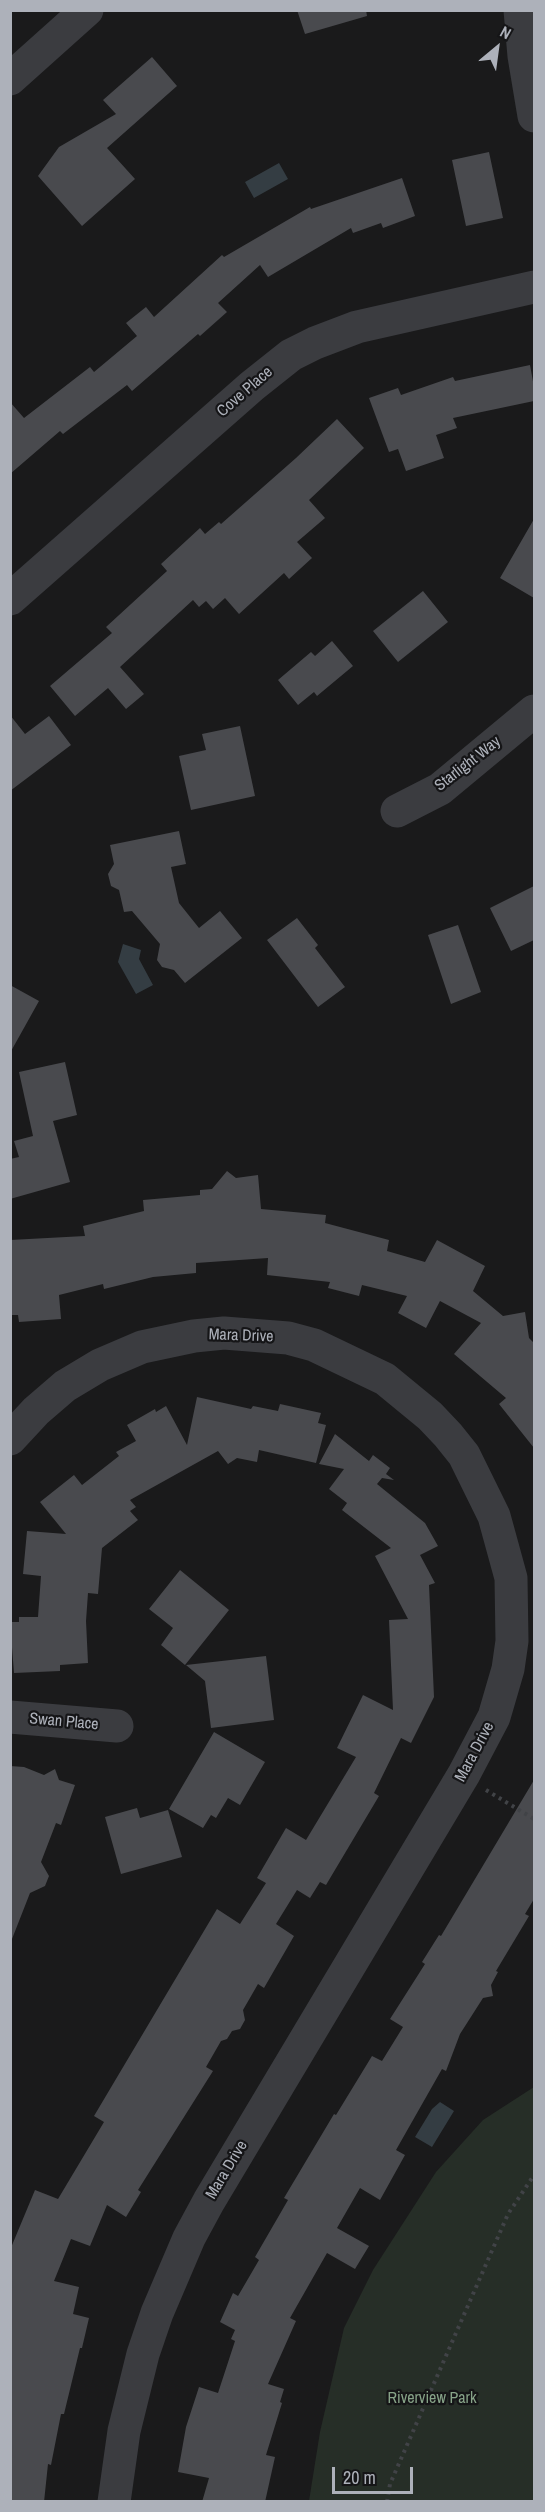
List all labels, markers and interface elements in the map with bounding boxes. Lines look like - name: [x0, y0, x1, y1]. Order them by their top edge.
- north arrow: [467, 18, 527, 78]
- text: N: [496, 20, 515, 44]
- street label: Cove Place: [213, 363, 277, 421]
- street label: Starlight Way: [431, 732, 505, 796]
- street label: Mara Drive: [208, 1325, 274, 1347]
- street label: Swan Place: [29, 1709, 99, 1735]
- street label: Mara Drive: [451, 1719, 499, 1785]
- street label: Mara Drive: [202, 2137, 252, 2203]
- park label: Riverview Park: [388, 2389, 476, 2409]
- scale bar: [335, 2455, 416, 2493]
- text: 20 m: [343, 2465, 376, 2490]

